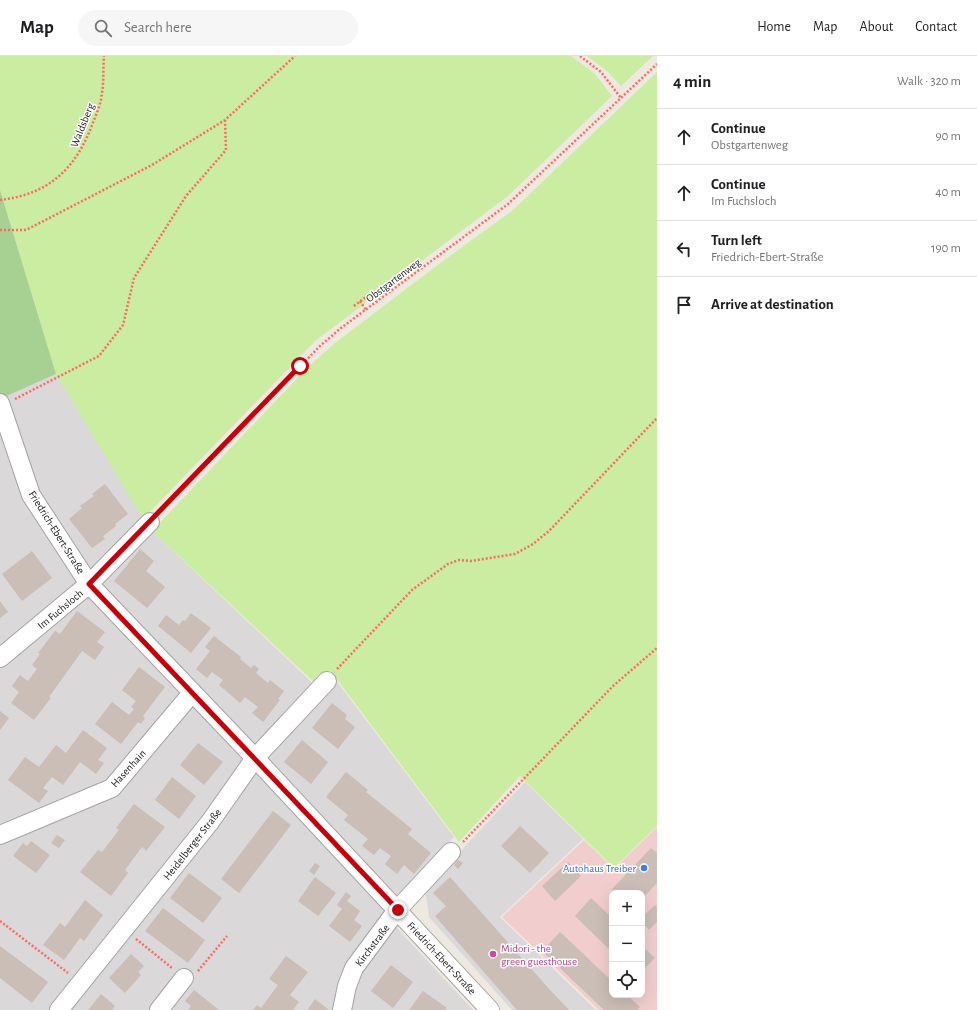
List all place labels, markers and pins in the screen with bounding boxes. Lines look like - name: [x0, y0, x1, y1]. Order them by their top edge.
- place label: Autohaus Treiber: [563, 863, 636, 874]
- marker: Autohaus Treiber: [639, 863, 649, 873]
- place label: Midori - the green guesthouse: [501, 943, 577, 967]
- marker: Midori - the green guesthouse: [488, 949, 498, 959]

